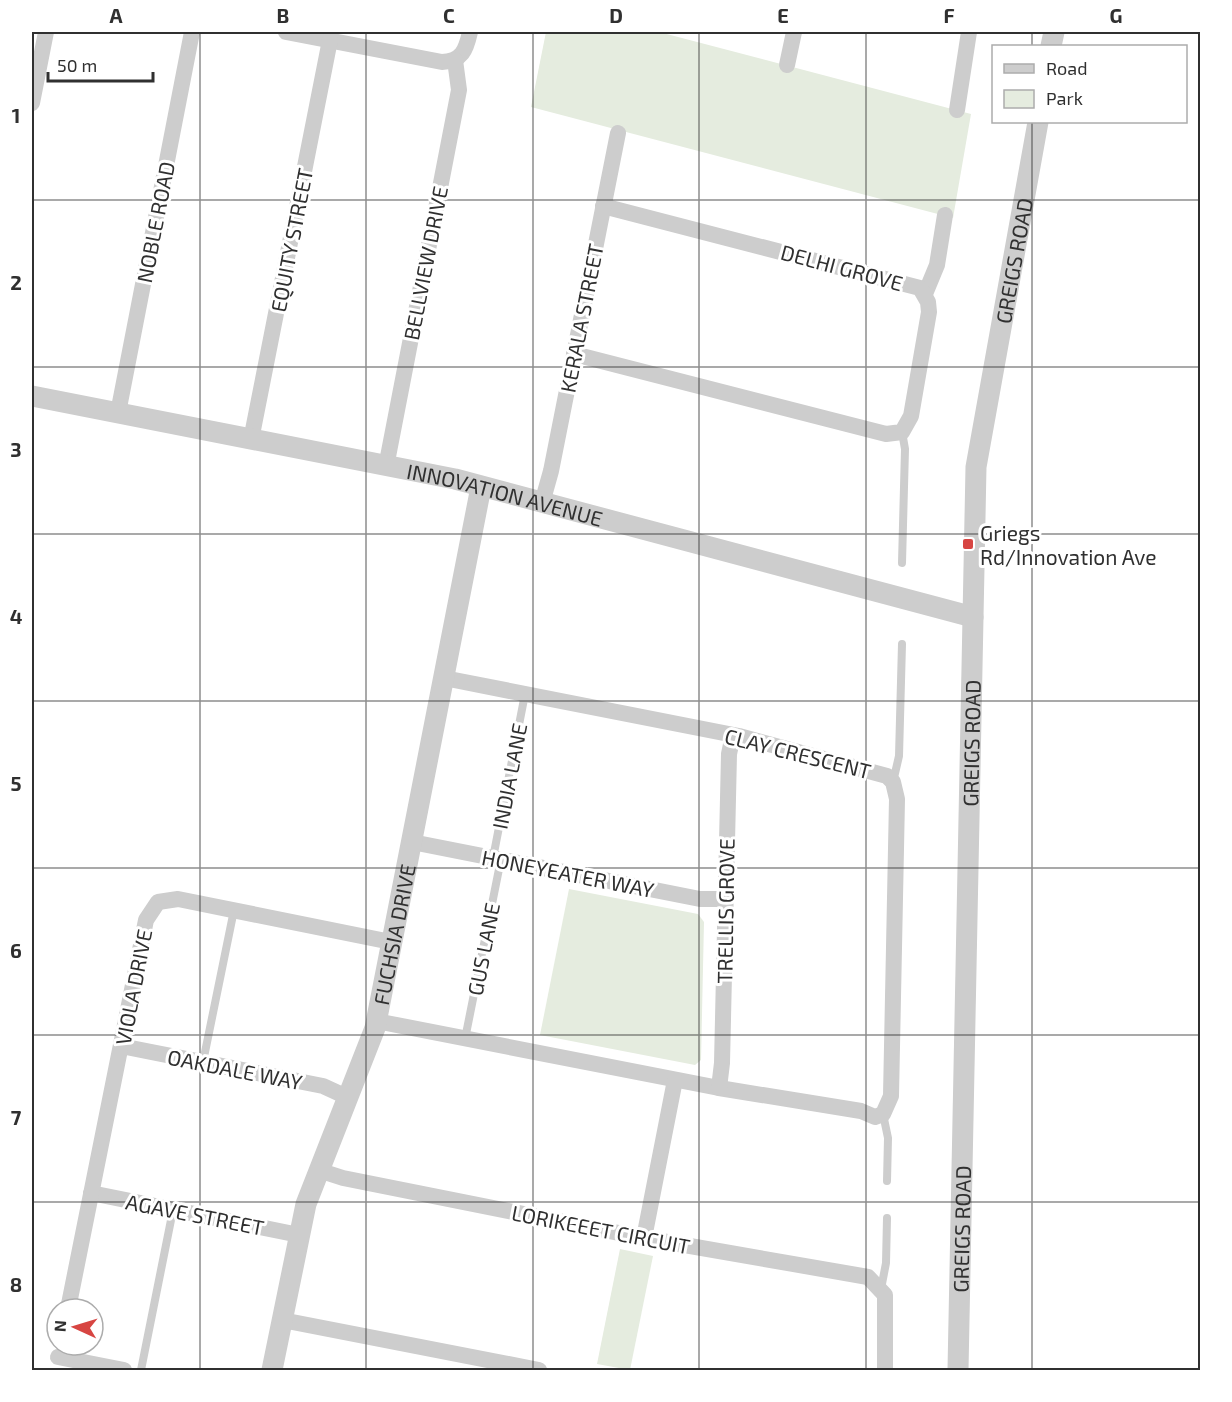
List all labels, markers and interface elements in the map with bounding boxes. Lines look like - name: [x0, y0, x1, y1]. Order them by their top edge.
- text: A: [109, 3, 123, 27]
- text: B: [277, 3, 289, 27]
- text: C: [443, 3, 455, 27]
- text: D: [609, 3, 623, 27]
- text: E: [777, 3, 789, 27]
- text: F: [943, 3, 955, 27]
- text: G: [1110, 3, 1122, 27]
- scale bar: [48, 45, 153, 83]
- legend: [992, 45, 1187, 123]
- text: 50 m: [57, 54, 97, 76]
- text: Road: [1046, 57, 1087, 79]
- text: Park: [1046, 87, 1083, 109]
- text: 1: [12, 103, 20, 127]
- street label: NOBLE ROAD: [131, 159, 179, 285]
- street label: EQUITY STREET: [265, 166, 318, 314]
- street label: BELLVIEW DRIVE: [398, 184, 452, 342]
- street label: GREIGS ROAD: [990, 196, 1037, 325]
- street label: DELHI GROVE: [778, 239, 906, 295]
- street label: KERALA STREET: [554, 242, 608, 394]
- text: 2: [10, 270, 22, 294]
- text: 3: [10, 437, 22, 461]
- street label: INNOVATION AVENUE: [405, 457, 606, 530]
- place label: Griegs Rd/Innovation Ave: [980, 520, 1157, 569]
- marker: Griegs Rd/Innovation Ave: [961, 537, 975, 551]
- text: 4: [10, 604, 23, 628]
- street label: GREIGS ROAD: [957, 679, 984, 807]
- street label: INDIA LANE: [486, 721, 532, 831]
- street label: CLAY CRESCENT: [722, 723, 874, 783]
- text: 5: [10, 771, 22, 795]
- street label: TRELLIS GROVE: [711, 838, 739, 984]
- street label: HONEYEATER WAY: [480, 844, 656, 902]
- street label: FUCHSIA DRIVE: [367, 862, 419, 1007]
- street label: GUS LANE: [462, 900, 504, 998]
- street label: VIOLA DRIVE: [110, 927, 156, 1047]
- text: 6: [10, 938, 22, 962]
- street label: OAKDALE WAY: [166, 1044, 304, 1094]
- text: 7: [11, 1105, 22, 1129]
- street label: GREIGS ROAD: [947, 1165, 975, 1293]
- street label: AGAVE STREET: [124, 1188, 266, 1240]
- street label: LORIKEEET CIRCUIT: [510, 1199, 692, 1259]
- text: 8: [10, 1272, 22, 1296]
- north arrow: [45, 1297, 105, 1357]
- text: N: [50, 1319, 69, 1332]

